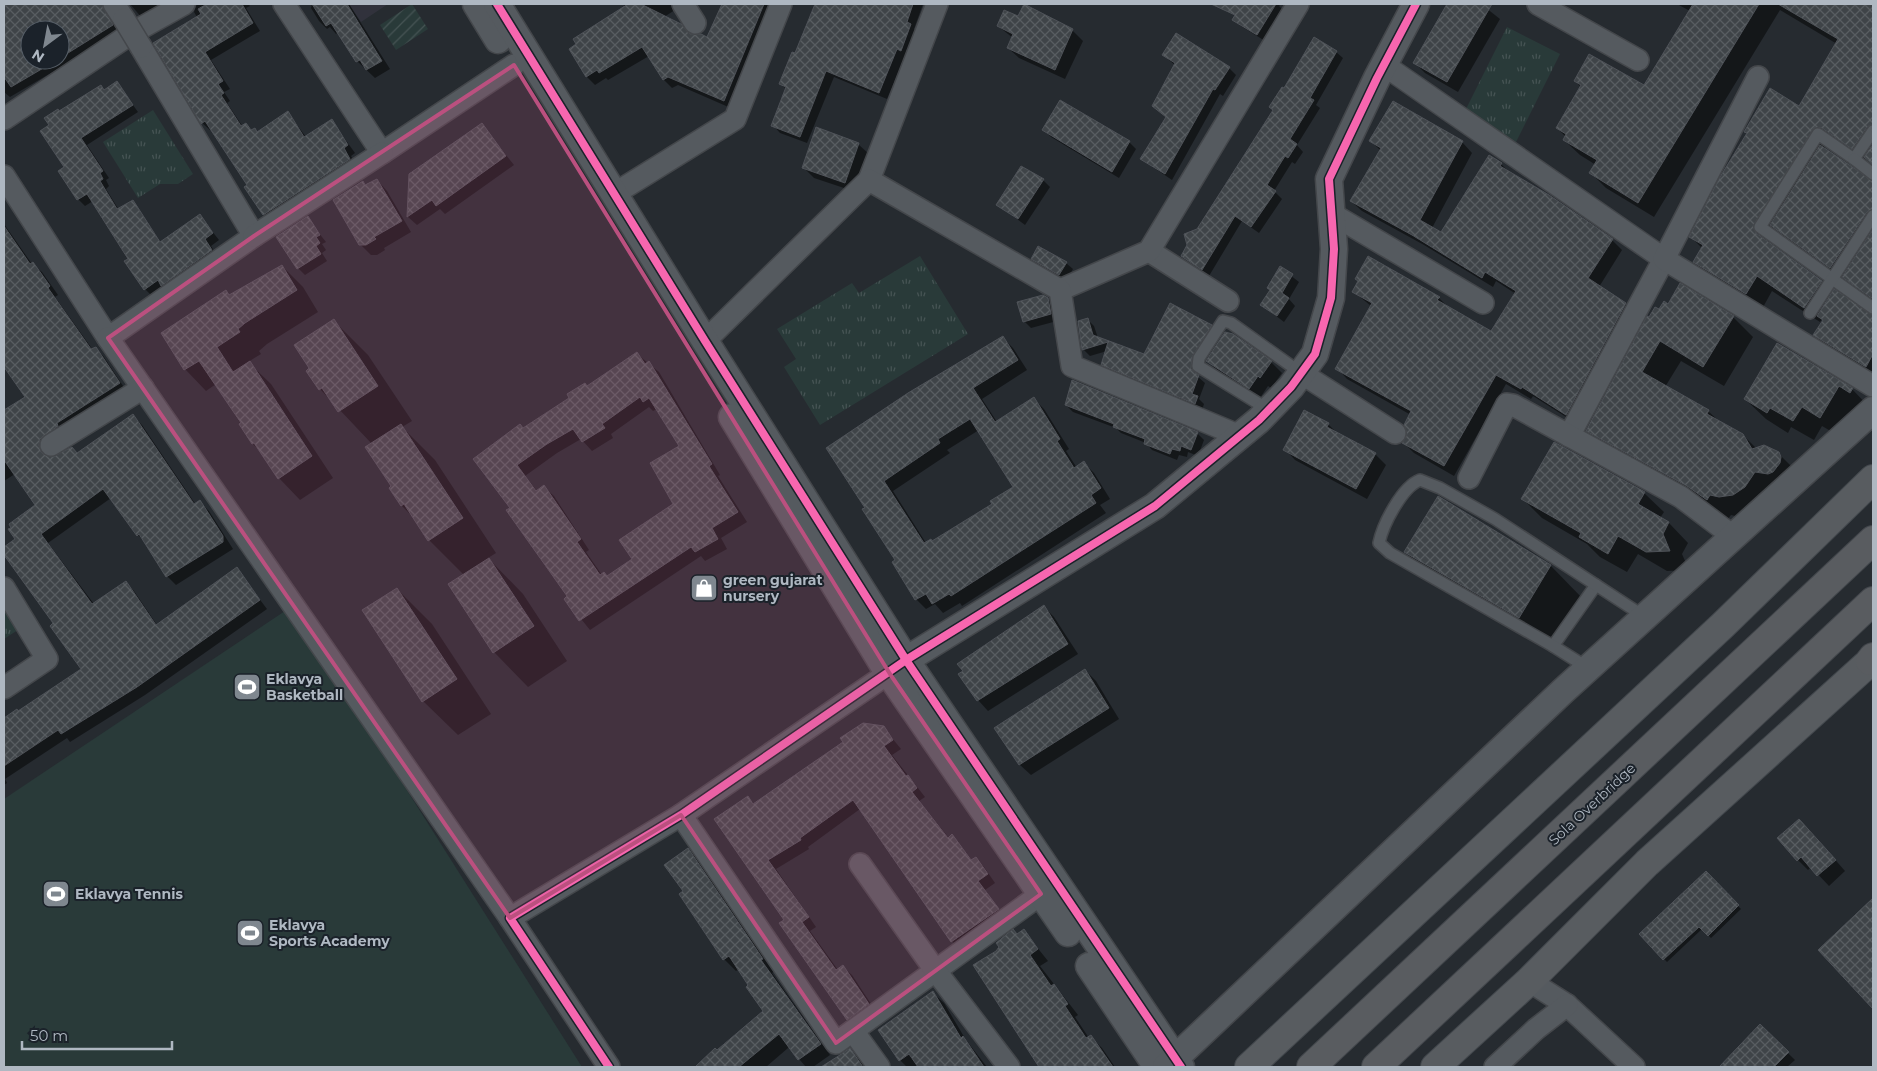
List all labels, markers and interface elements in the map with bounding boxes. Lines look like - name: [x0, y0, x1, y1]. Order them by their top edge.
- north arrow: [20, 20, 70, 70]
- text: N: [29, 45, 48, 67]
- place label: green gujarat nursery: [723, 571, 823, 605]
- shop icon: green gujarat nursery: [689, 573, 719, 603]
- place label: Eklavya Basketball: [266, 670, 343, 704]
- sports icon: Eklavya Basketball: [232, 672, 262, 702]
- street label: Sola Overbridge: [1545, 759, 1639, 849]
- sports icon: Eklavya Tennis: [41, 879, 71, 909]
- place label: Eklavya Tennis: [75, 885, 183, 903]
- place label: Eklavya Sports Academy: [269, 916, 390, 950]
- sports icon: Eklavya Sports Academy: [235, 918, 265, 948]
- scale bar: [22, 1018, 172, 1050]
- text: 50 m: [30, 1026, 68, 1045]

